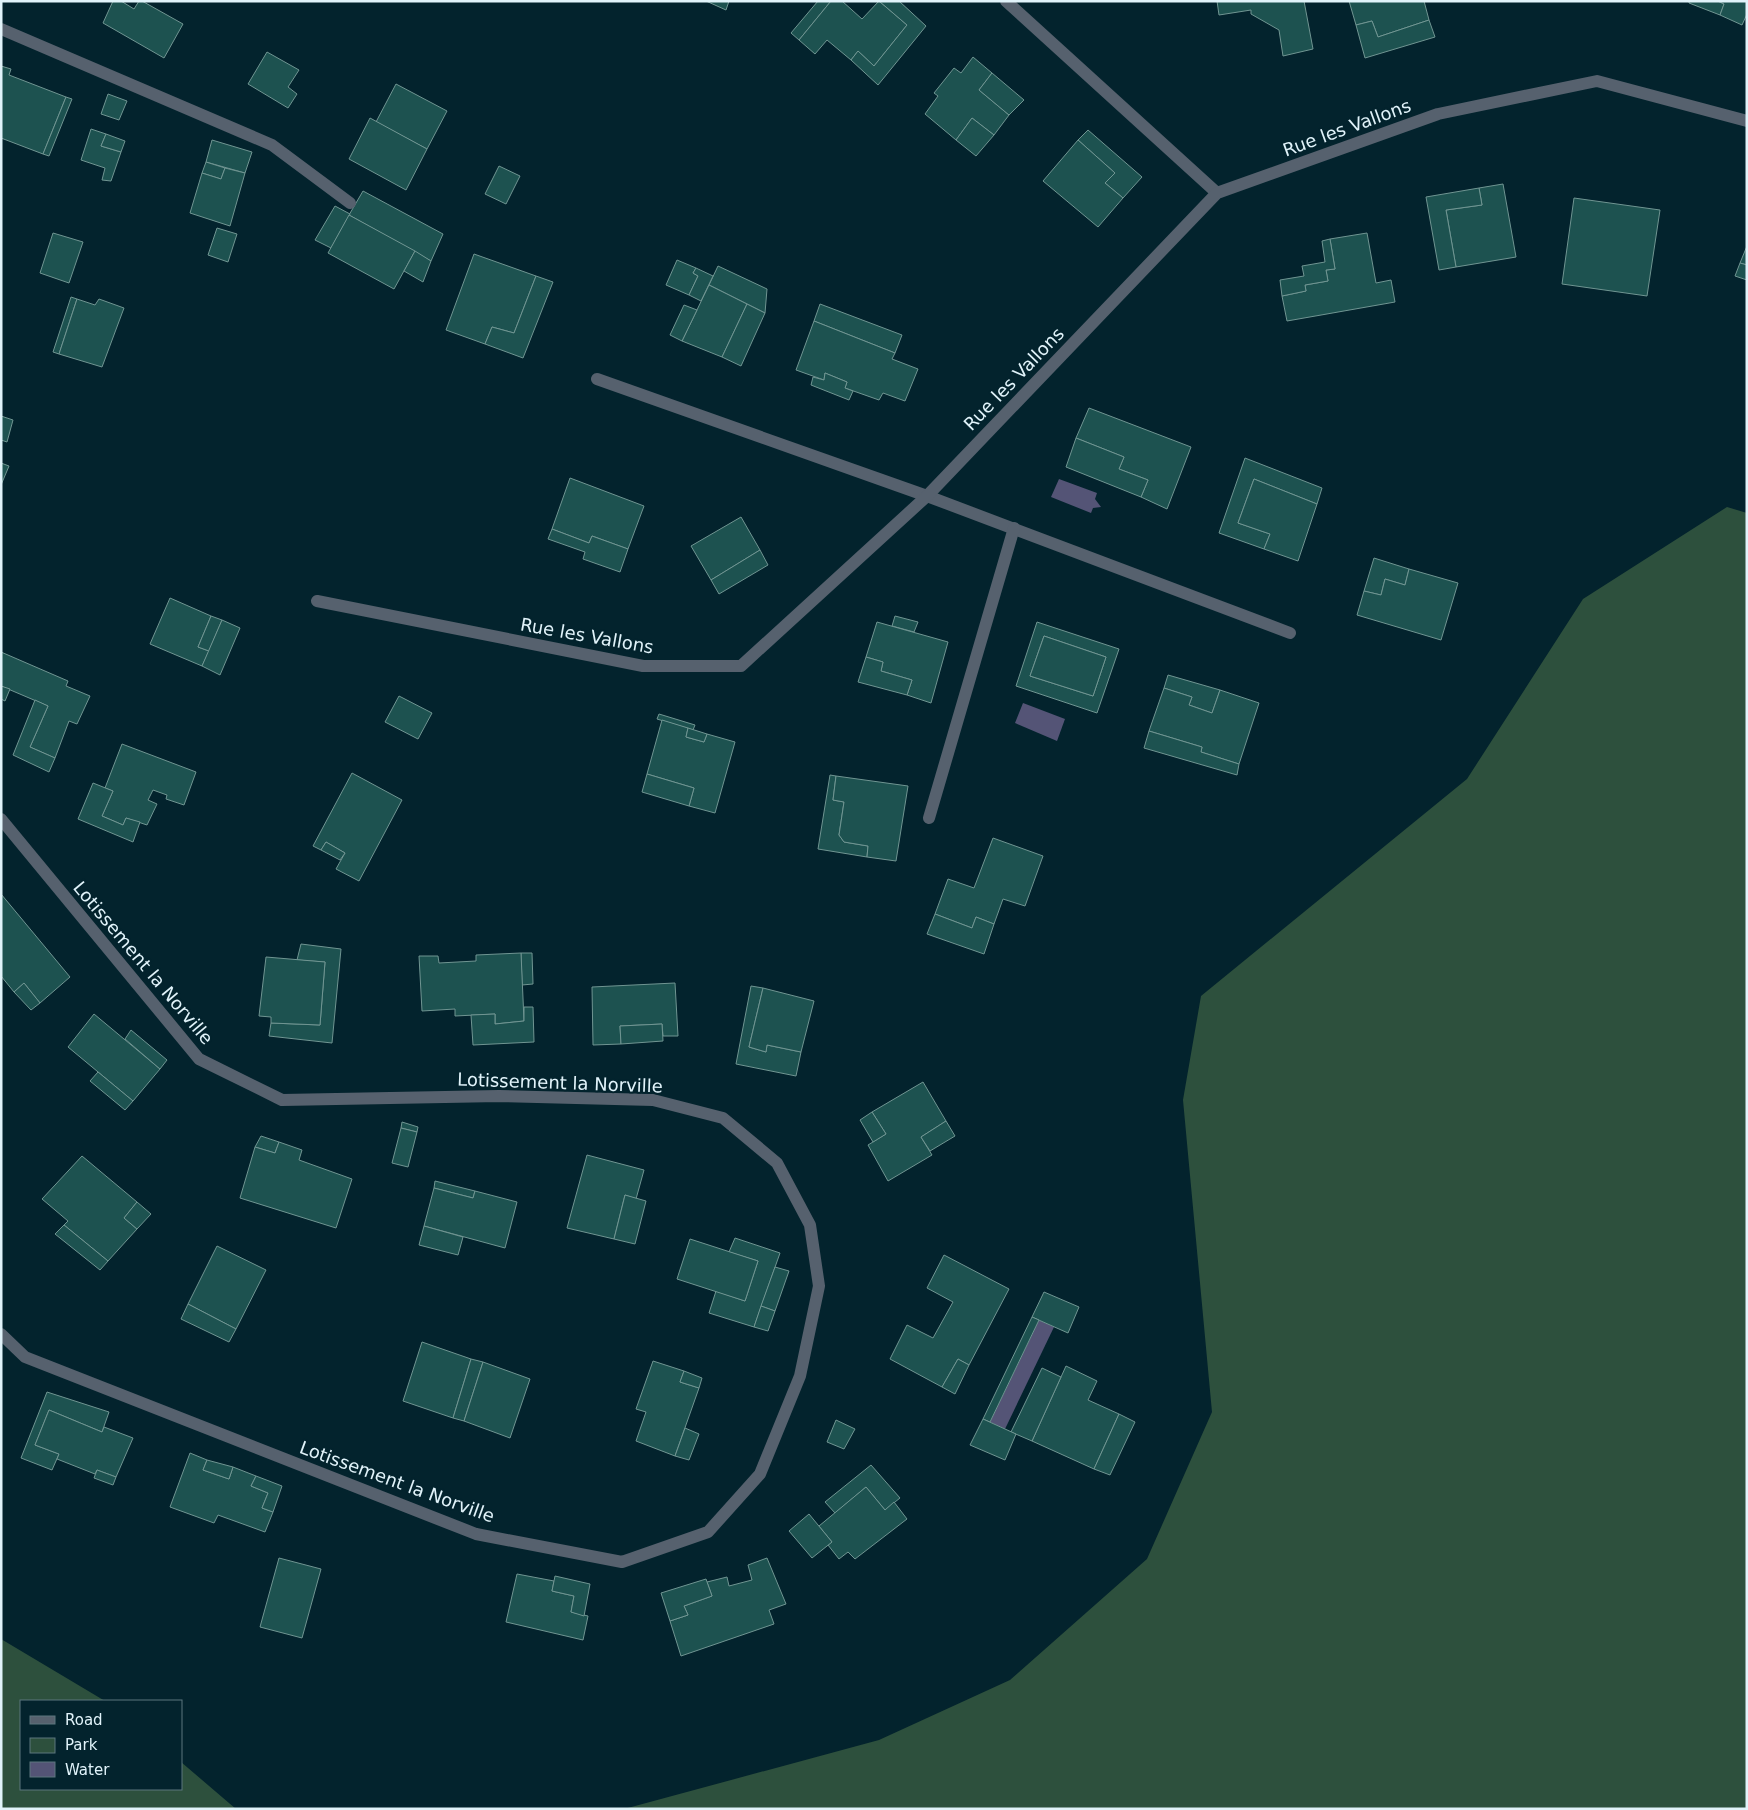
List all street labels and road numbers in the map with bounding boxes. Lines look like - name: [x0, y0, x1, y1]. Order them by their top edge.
- street label: Rue les Vallons: [1280, 95, 1414, 160]
- street label: Rue les Vallons: [959, 323, 1068, 434]
- street label: Rue les Vallons: [519, 613, 655, 658]
- street label: Lotissement la Norville: [69, 877, 218, 1048]
- street label: Lotissement la Norville: [457, 1068, 663, 1097]
- street label: Lotissement la Norville: [297, 1436, 497, 1527]

